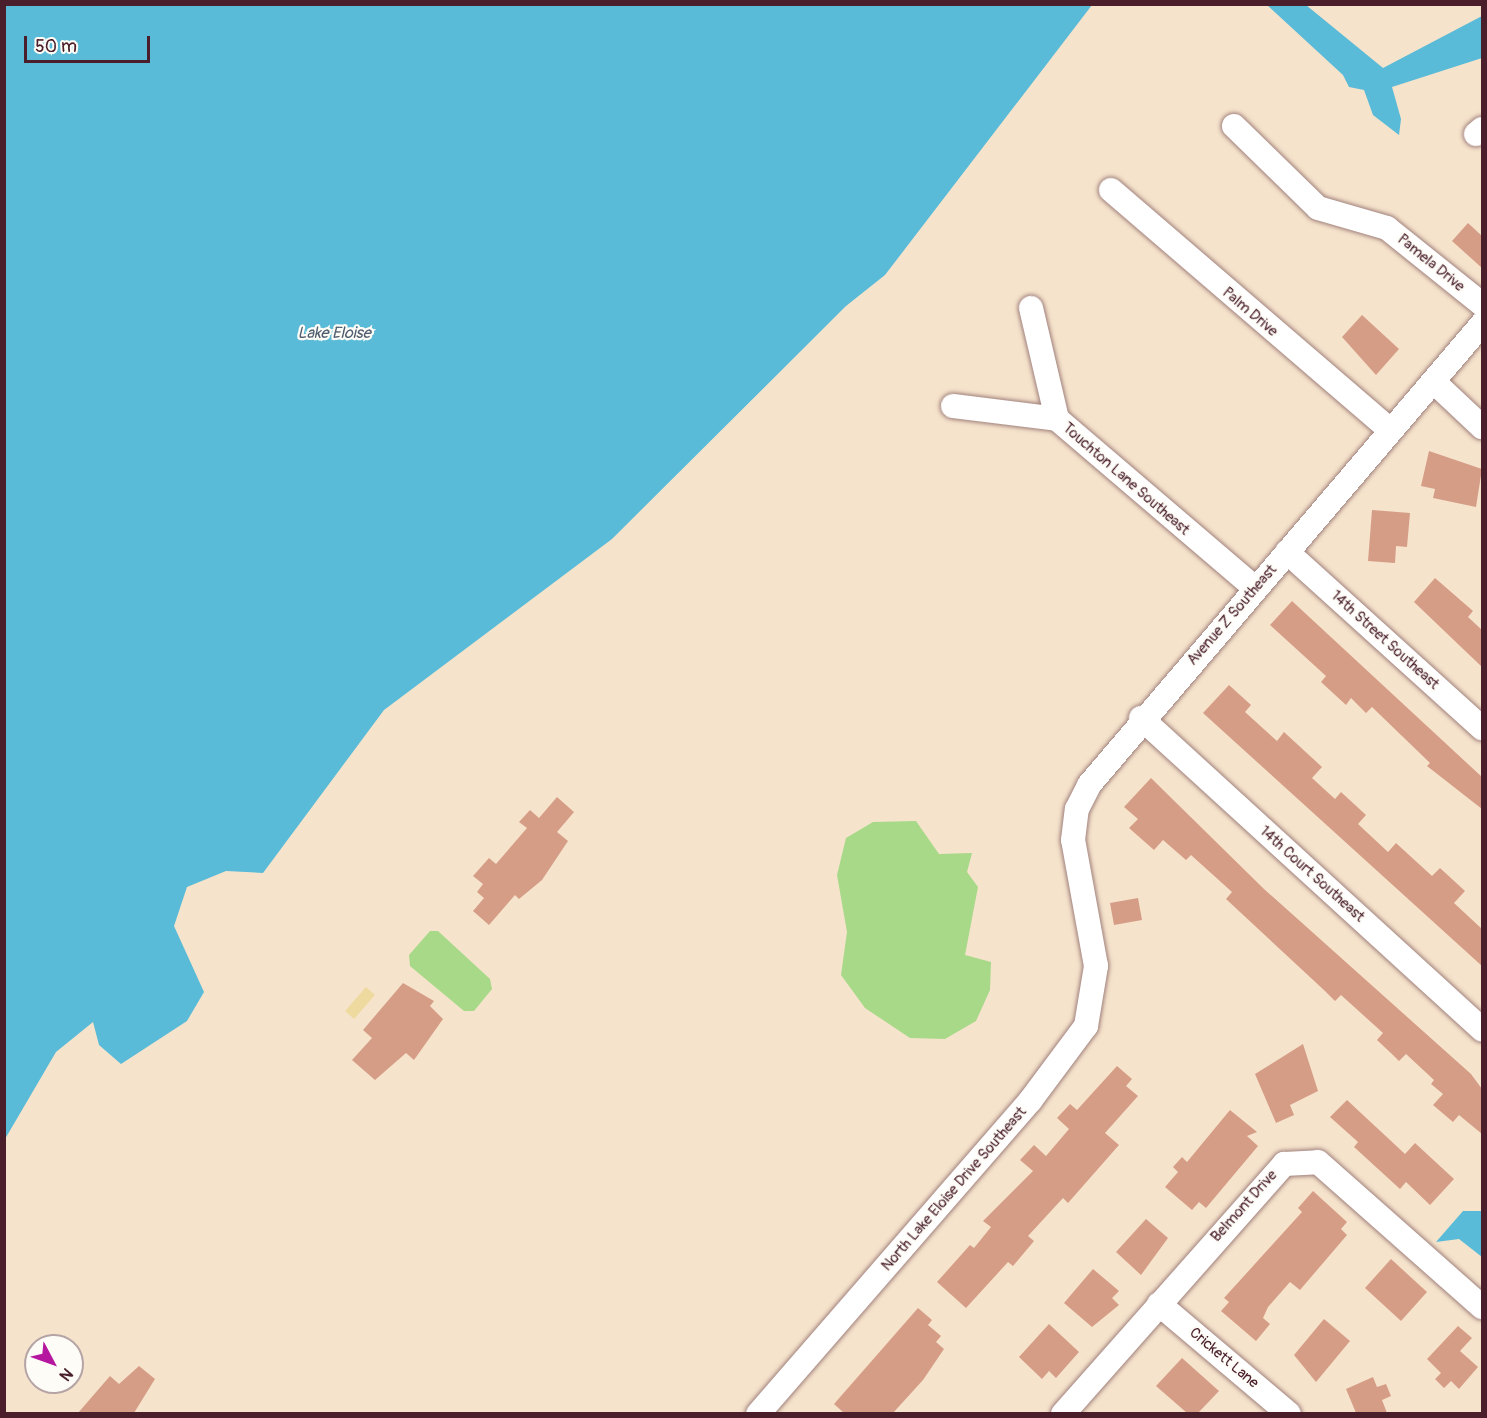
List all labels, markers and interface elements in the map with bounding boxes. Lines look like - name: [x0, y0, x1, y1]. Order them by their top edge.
- scale bar: [27, 24, 153, 62]
- text: 50 m: [35, 35, 77, 58]
- street label: Pamela Drive: [1394, 230, 1468, 296]
- street label: Palm Drive: [1219, 284, 1281, 340]
- water label: Lake Eloise: [297, 323, 371, 343]
- street label: Touchton Lane Southeast: [1059, 419, 1193, 539]
- street label: Avenue Z Southeast: [1183, 561, 1281, 669]
- street label: 14th Street Southeast: [1327, 587, 1443, 693]
- street label: 14th Court Southeast: [1256, 822, 1368, 926]
- street label: North Lake Eloise Drive Southeast: [878, 1103, 1030, 1275]
- street label: Belmont Drive: [1207, 1166, 1281, 1246]
- street label: Crickett Lane: [1186, 1324, 1262, 1392]
- north arrow: [24, 1334, 84, 1394]
- text: N: [55, 1364, 77, 1385]

